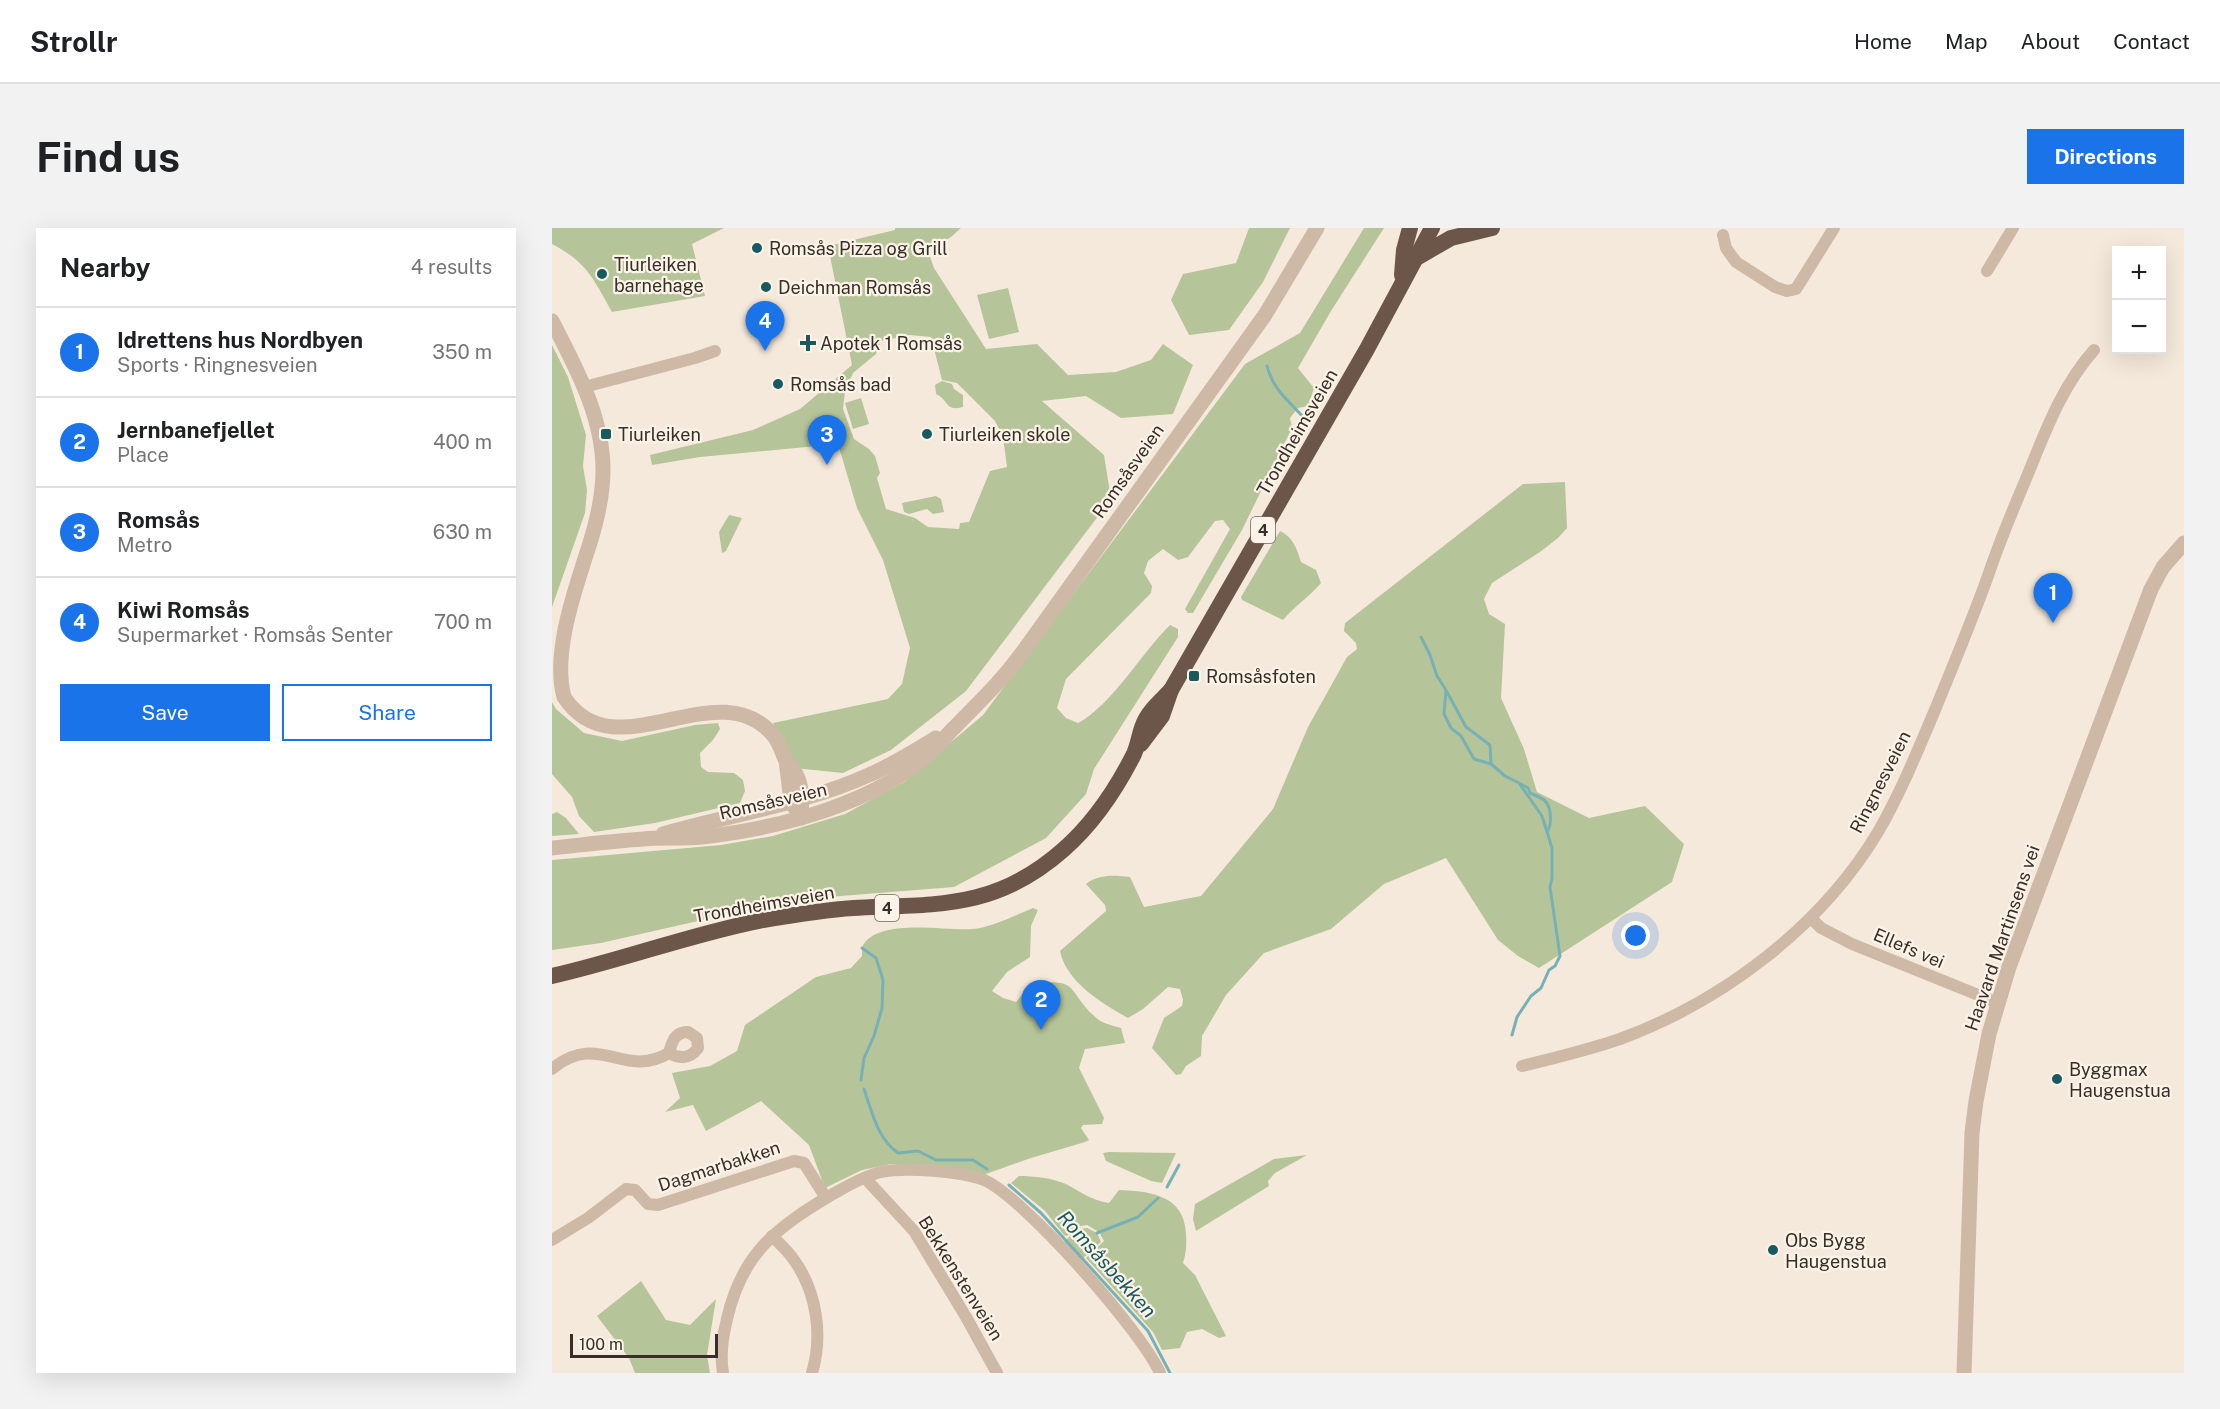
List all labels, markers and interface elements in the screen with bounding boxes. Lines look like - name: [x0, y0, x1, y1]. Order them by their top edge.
- text: Strollr: [30, 25, 118, 58]
- text: Home: [1854, 29, 1912, 54]
- text: Map: [1945, 29, 1988, 54]
- text: About: [2021, 29, 2080, 54]
- text: Contact: [2113, 29, 2190, 54]
- button: Directions: [2027, 129, 2184, 184]
- text: Find us: [36, 132, 180, 181]
- place label: Romsås Pizza og Grill: [769, 238, 948, 259]
- marker: Romsås Pizza og Grill: [750, 241, 764, 255]
- map controls: [2112, 246, 2166, 354]
- button: +: [2112, 246, 2166, 300]
- text: Nearby: [60, 252, 150, 283]
- place label: Tiurleiken barnehage: [614, 254, 704, 296]
- text: 4 results: [411, 255, 492, 279]
- marker: Tiurleiken barnehage: [595, 267, 609, 281]
- place label: Deichman Romsås: [778, 277, 931, 298]
- marker: Deichman Romsås: [759, 280, 773, 294]
- button: −: [2112, 300, 2166, 354]
- pin: 4: [746, 302, 784, 351]
- text: Idrettens hus Nordbyen: [117, 327, 363, 353]
- place label: Apotek 1 Romsås: [820, 333, 962, 354]
- marker: Apotek 1 Romsås: [801, 336, 815, 350]
- text: 1: [75, 340, 84, 364]
- text: 350 m: [432, 340, 492, 364]
- text: Sports · Ringnesveien: [117, 353, 318, 377]
- street label: Trondheimsveien: [1252, 365, 1342, 499]
- place label: Romsås bad: [790, 374, 891, 395]
- marker: Romsås bad: [771, 377, 785, 391]
- pin: 3: [808, 416, 846, 465]
- text: Jernbanefjellet: [117, 417, 275, 443]
- street label: Romsåsveien: [1088, 420, 1168, 522]
- place label: Tiurleiken: [618, 424, 701, 445]
- place label: Tiurleiken skole: [939, 424, 1070, 445]
- marker: Tiurleiken: [599, 427, 613, 441]
- marker: Tiurleiken skole: [920, 427, 934, 441]
- text: 2: [73, 430, 86, 454]
- text: 400 m: [433, 430, 492, 454]
- text: Place: [117, 443, 169, 467]
- text: Romsås: [117, 507, 200, 533]
- road number: 4: [1251, 517, 1275, 543]
- text: 3: [73, 520, 86, 544]
- text: 630 m: [433, 520, 492, 544]
- text: Metro: [117, 533, 172, 557]
- pin: 1: [2034, 574, 2072, 623]
- text: Kiwi Romsås: [117, 597, 250, 623]
- text: 4: [73, 610, 86, 634]
- text: 700 m: [434, 610, 492, 634]
- text: Supermarket · Romsås Senter: [117, 623, 393, 647]
- place label: Romsåsfoten: [1206, 666, 1316, 687]
- marker: Romsåsfoten: [1187, 669, 1201, 683]
- button: Save: [60, 684, 270, 741]
- button: Share: [282, 684, 492, 741]
- street label: Ringnesveien: [1845, 727, 1915, 837]
- street label: Romsåsveien: [717, 778, 829, 824]
- street label: Haavard Martinsens vei: [1960, 842, 2044, 1034]
- street label: Trondheimsveien: [692, 881, 836, 927]
- road number: 4: [875, 895, 899, 921]
- your location: [1621, 921, 1650, 950]
- street label: Ellefs vei: [1870, 924, 1948, 972]
- pin: 2: [1022, 980, 1060, 1030]
- place label: Byggmax Haugenstua: [2069, 1059, 2171, 1101]
- marker: Byggmax Haugenstua: [2050, 1072, 2064, 1086]
- street label: Dagmarbakken: [655, 1136, 783, 1196]
- water label: Romsåsbekken: [1053, 1205, 1161, 1323]
- street label: Bekkenstenveien: [914, 1212, 1008, 1344]
- place label: Obs Bygg Haugenstua: [1785, 1230, 1887, 1272]
- marker: Obs Bygg Haugenstua: [1766, 1243, 1780, 1257]
- scale bar: [570, 1331, 718, 1358]
- text: 100 m: [579, 1335, 623, 1354]

